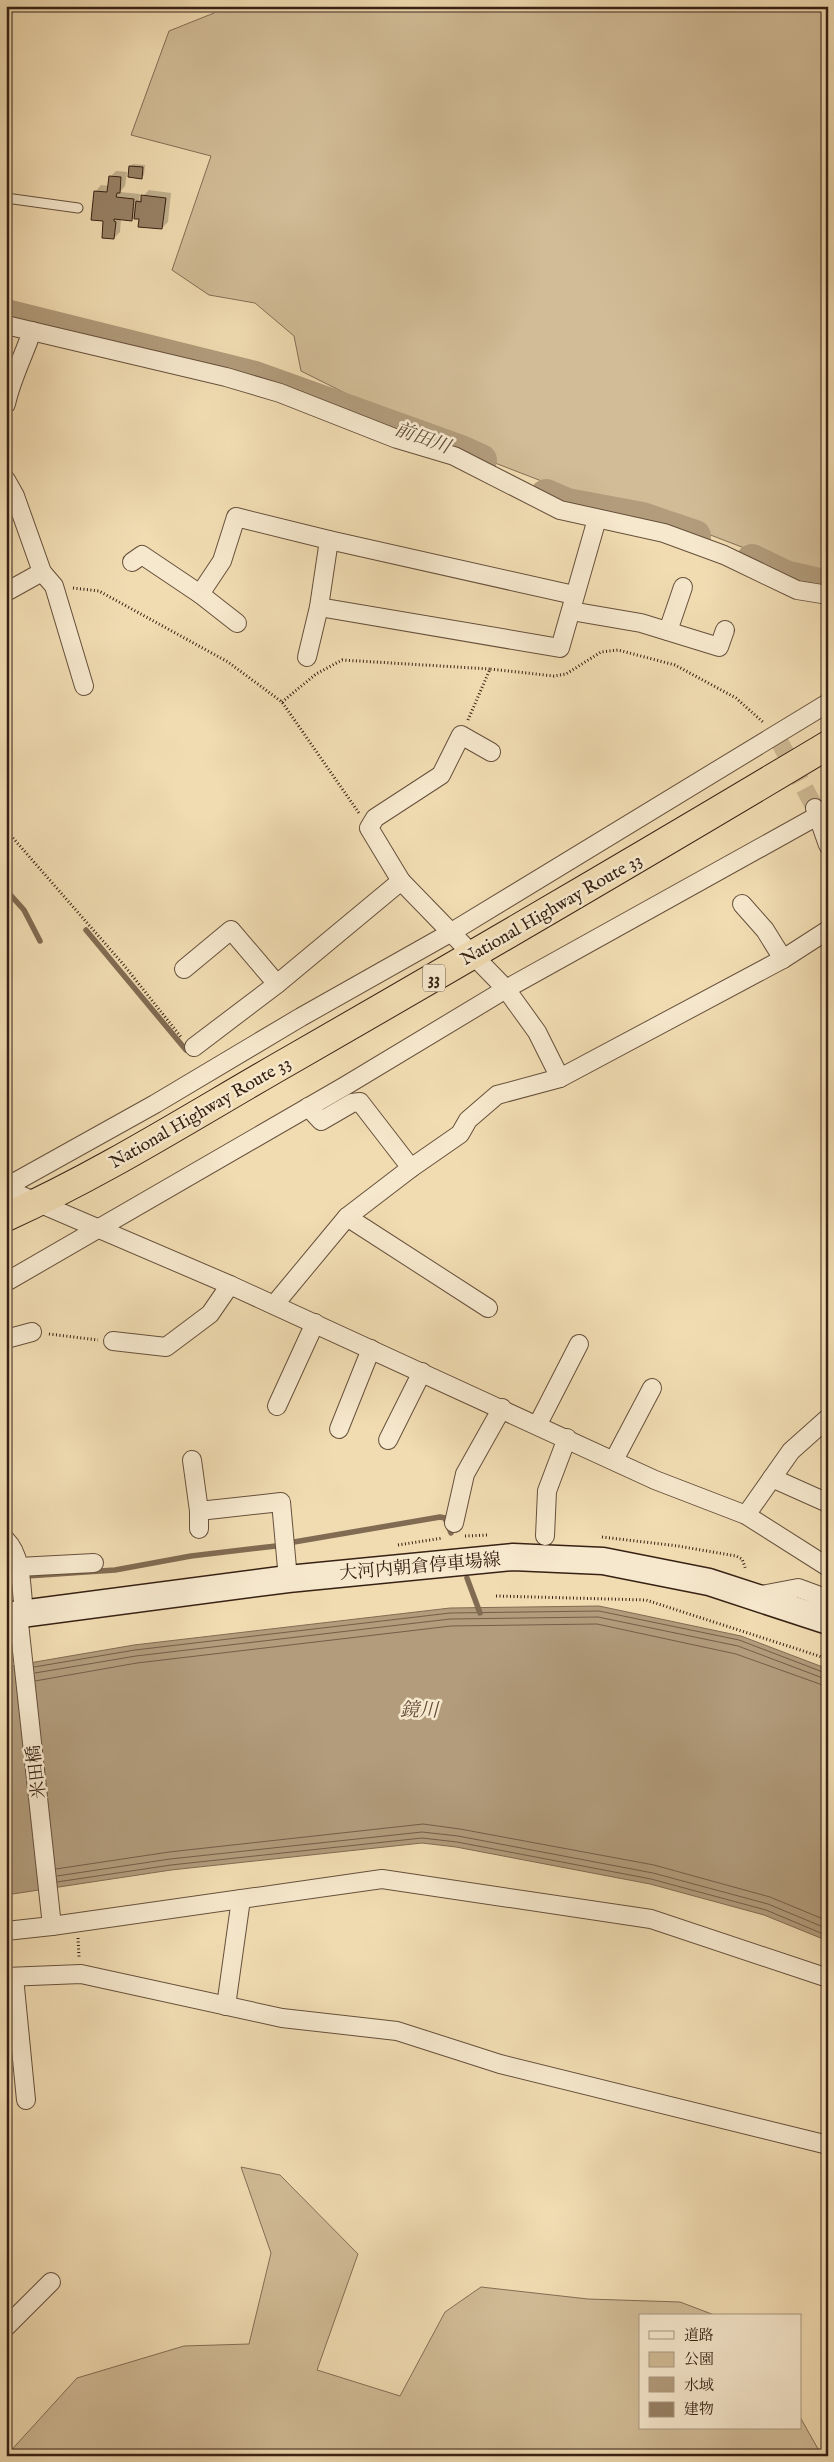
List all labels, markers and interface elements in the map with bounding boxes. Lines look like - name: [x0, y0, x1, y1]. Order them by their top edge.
- water label: 前田川: [391, 418, 455, 461]
- street label: National Highway Route 33: [457, 849, 647, 972]
- road number: 33: [423, 964, 445, 991]
- street label: National Highway Route 33: [106, 1052, 296, 1175]
- street label: 大河内朝倉停車場線: [338, 1549, 502, 1586]
- water label: 鏡川: [400, 1699, 440, 1723]
- street label: 米田橋: [23, 1744, 52, 1800]
- legend: [639, 2314, 802, 2430]
- text: 道路: [684, 2326, 714, 2345]
- text: 公園: [684, 2350, 714, 2369]
- text: 水域: [684, 2376, 714, 2395]
- text: 建物: [684, 2400, 714, 2419]

